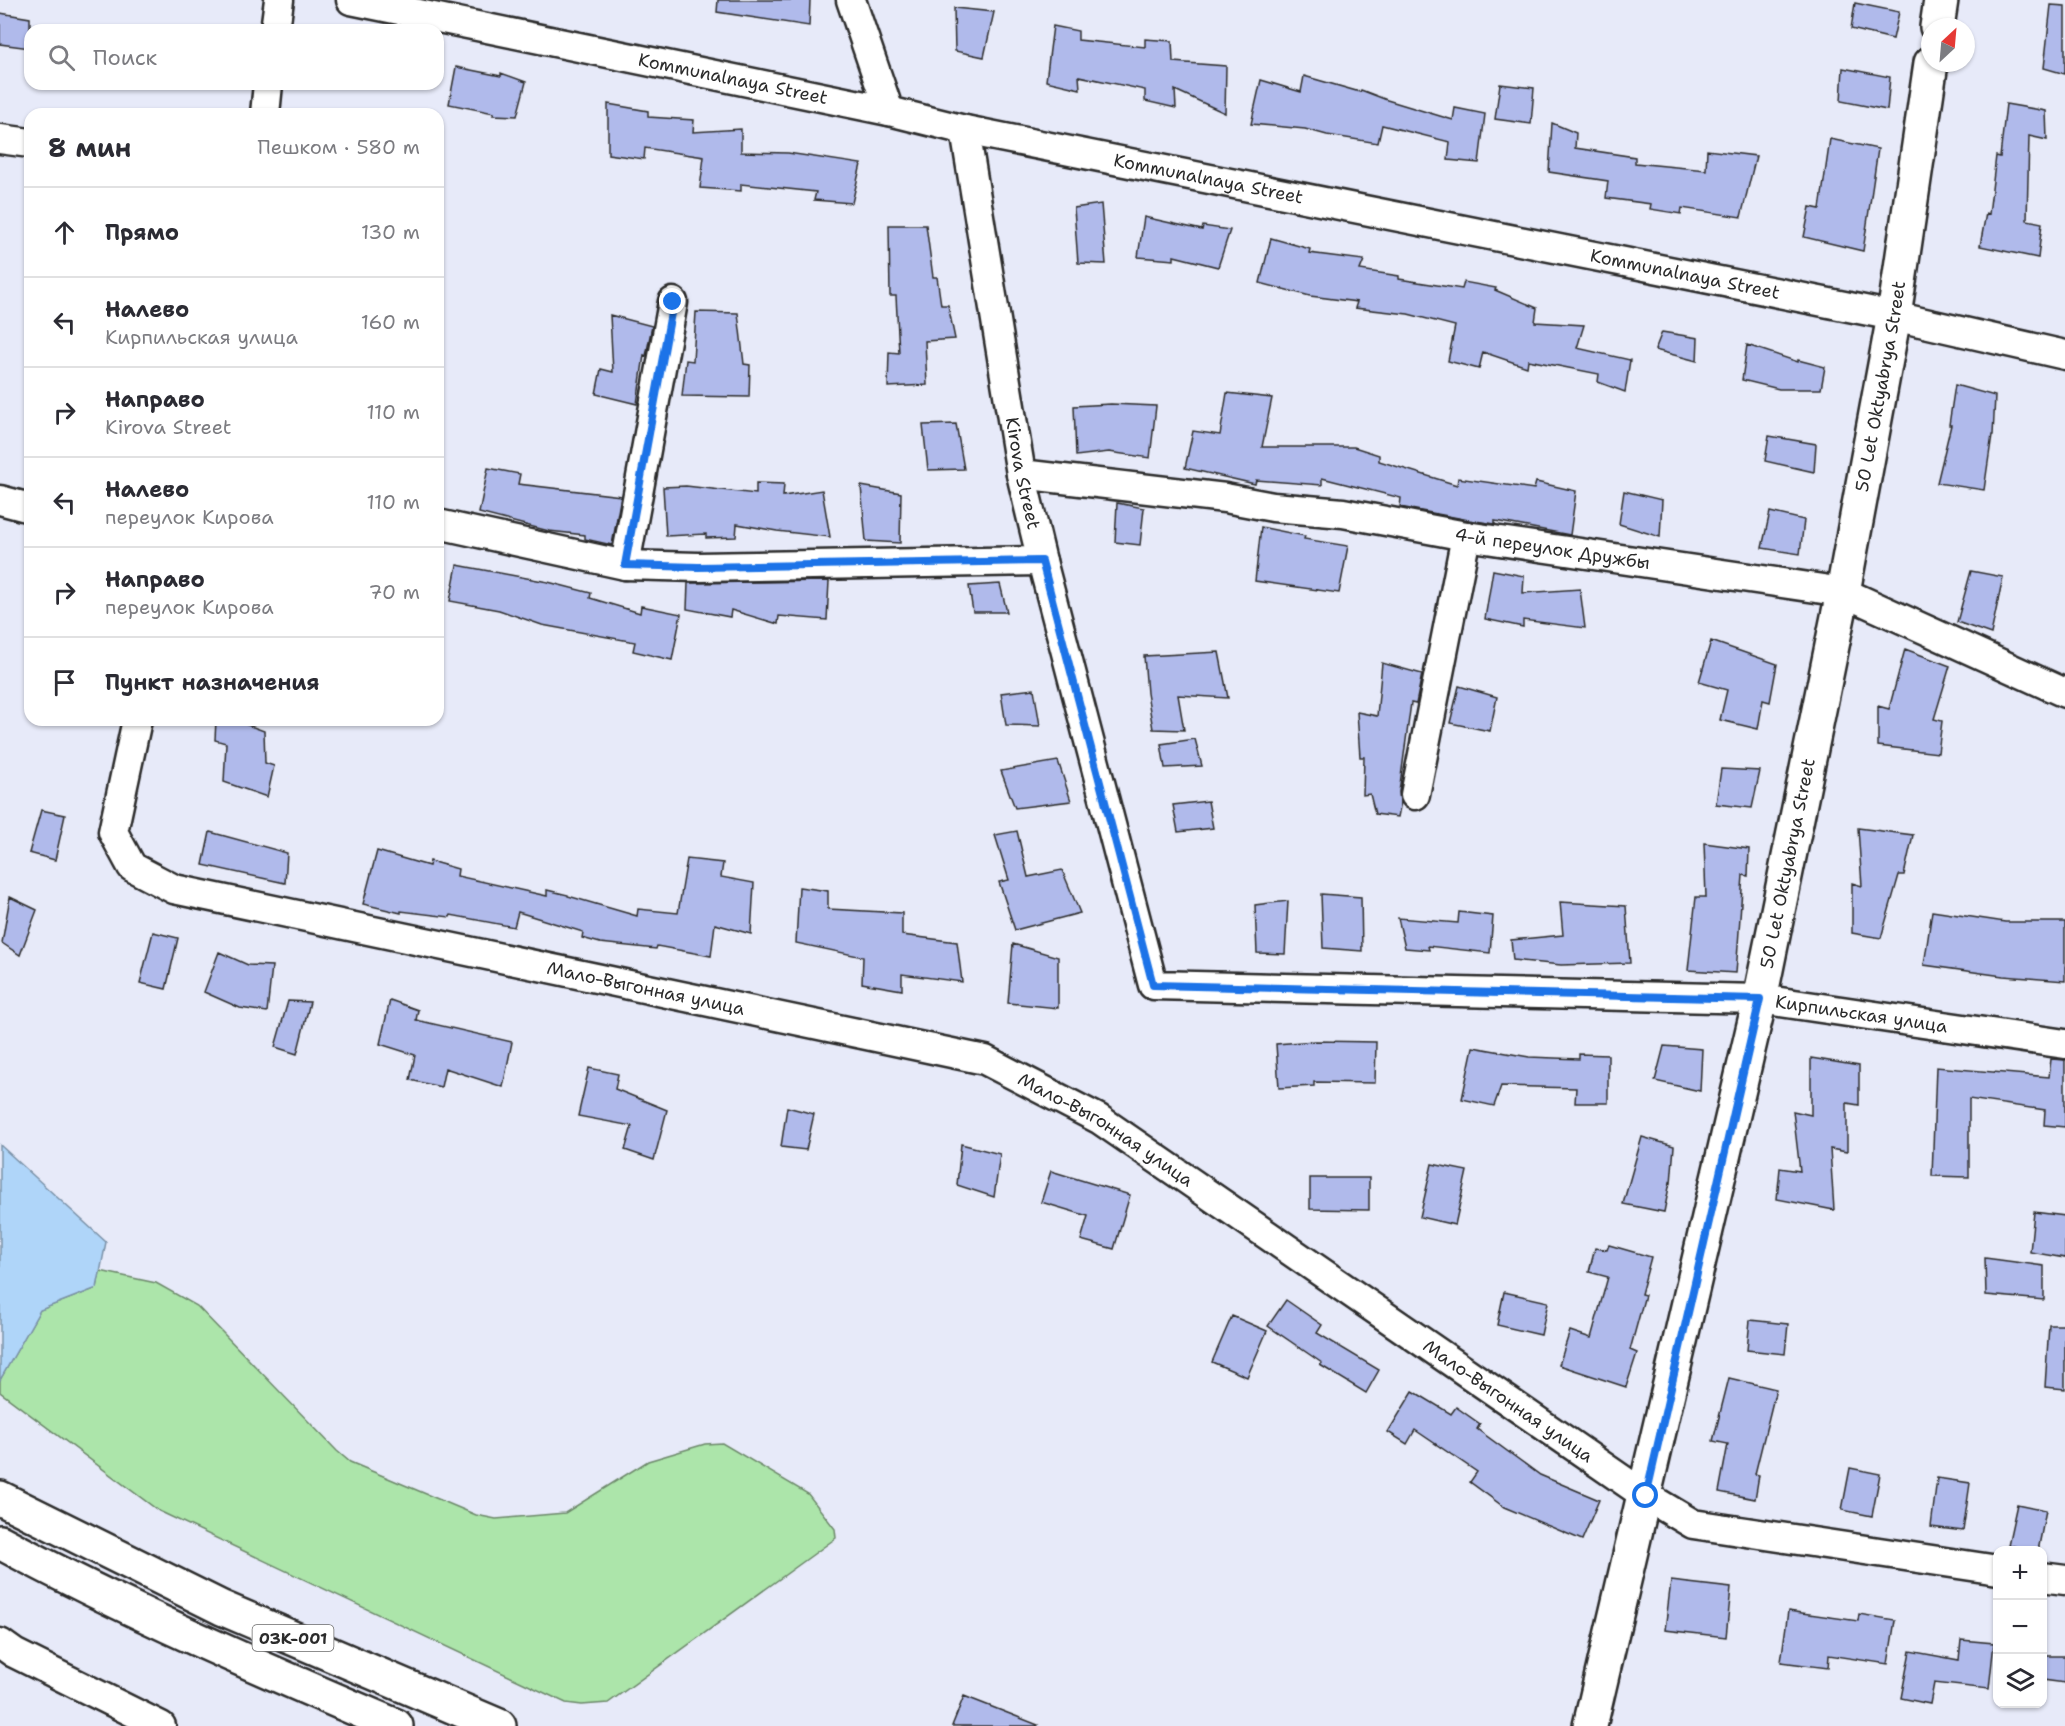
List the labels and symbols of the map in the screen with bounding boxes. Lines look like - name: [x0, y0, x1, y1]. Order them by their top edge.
- north arrow: [1921, 18, 1975, 72]
- street label: Kommunalnaya Street: [636, 48, 830, 110]
- street label: Kommunalnaya Street: [1112, 148, 1306, 209]
- street label: Kommunalnaya Street: [1588, 243, 1782, 305]
- street label: 50 Let Oktyabrya Street: [1850, 279, 1911, 494]
- route end: [659, 288, 685, 314]
- street label: Kirova Street: [1000, 415, 1046, 532]
- street label: 4-й переулок Дружбы: [1453, 522, 1652, 575]
- street label: 50 Let Oktyabrya Street: [1755, 756, 1821, 971]
- street label: Мало-Выгонная улица: [545, 956, 747, 1021]
- street label: Кирпильская улица: [1774, 989, 1949, 1039]
- street label: Мало-Выгонная улица: [1014, 1067, 1198, 1192]
- street label: Мало-Выгонная улица: [1418, 1334, 1598, 1468]
- route start: [1632, 1482, 1658, 1508]
- road number: 03К-001: [252, 1625, 334, 1651]

